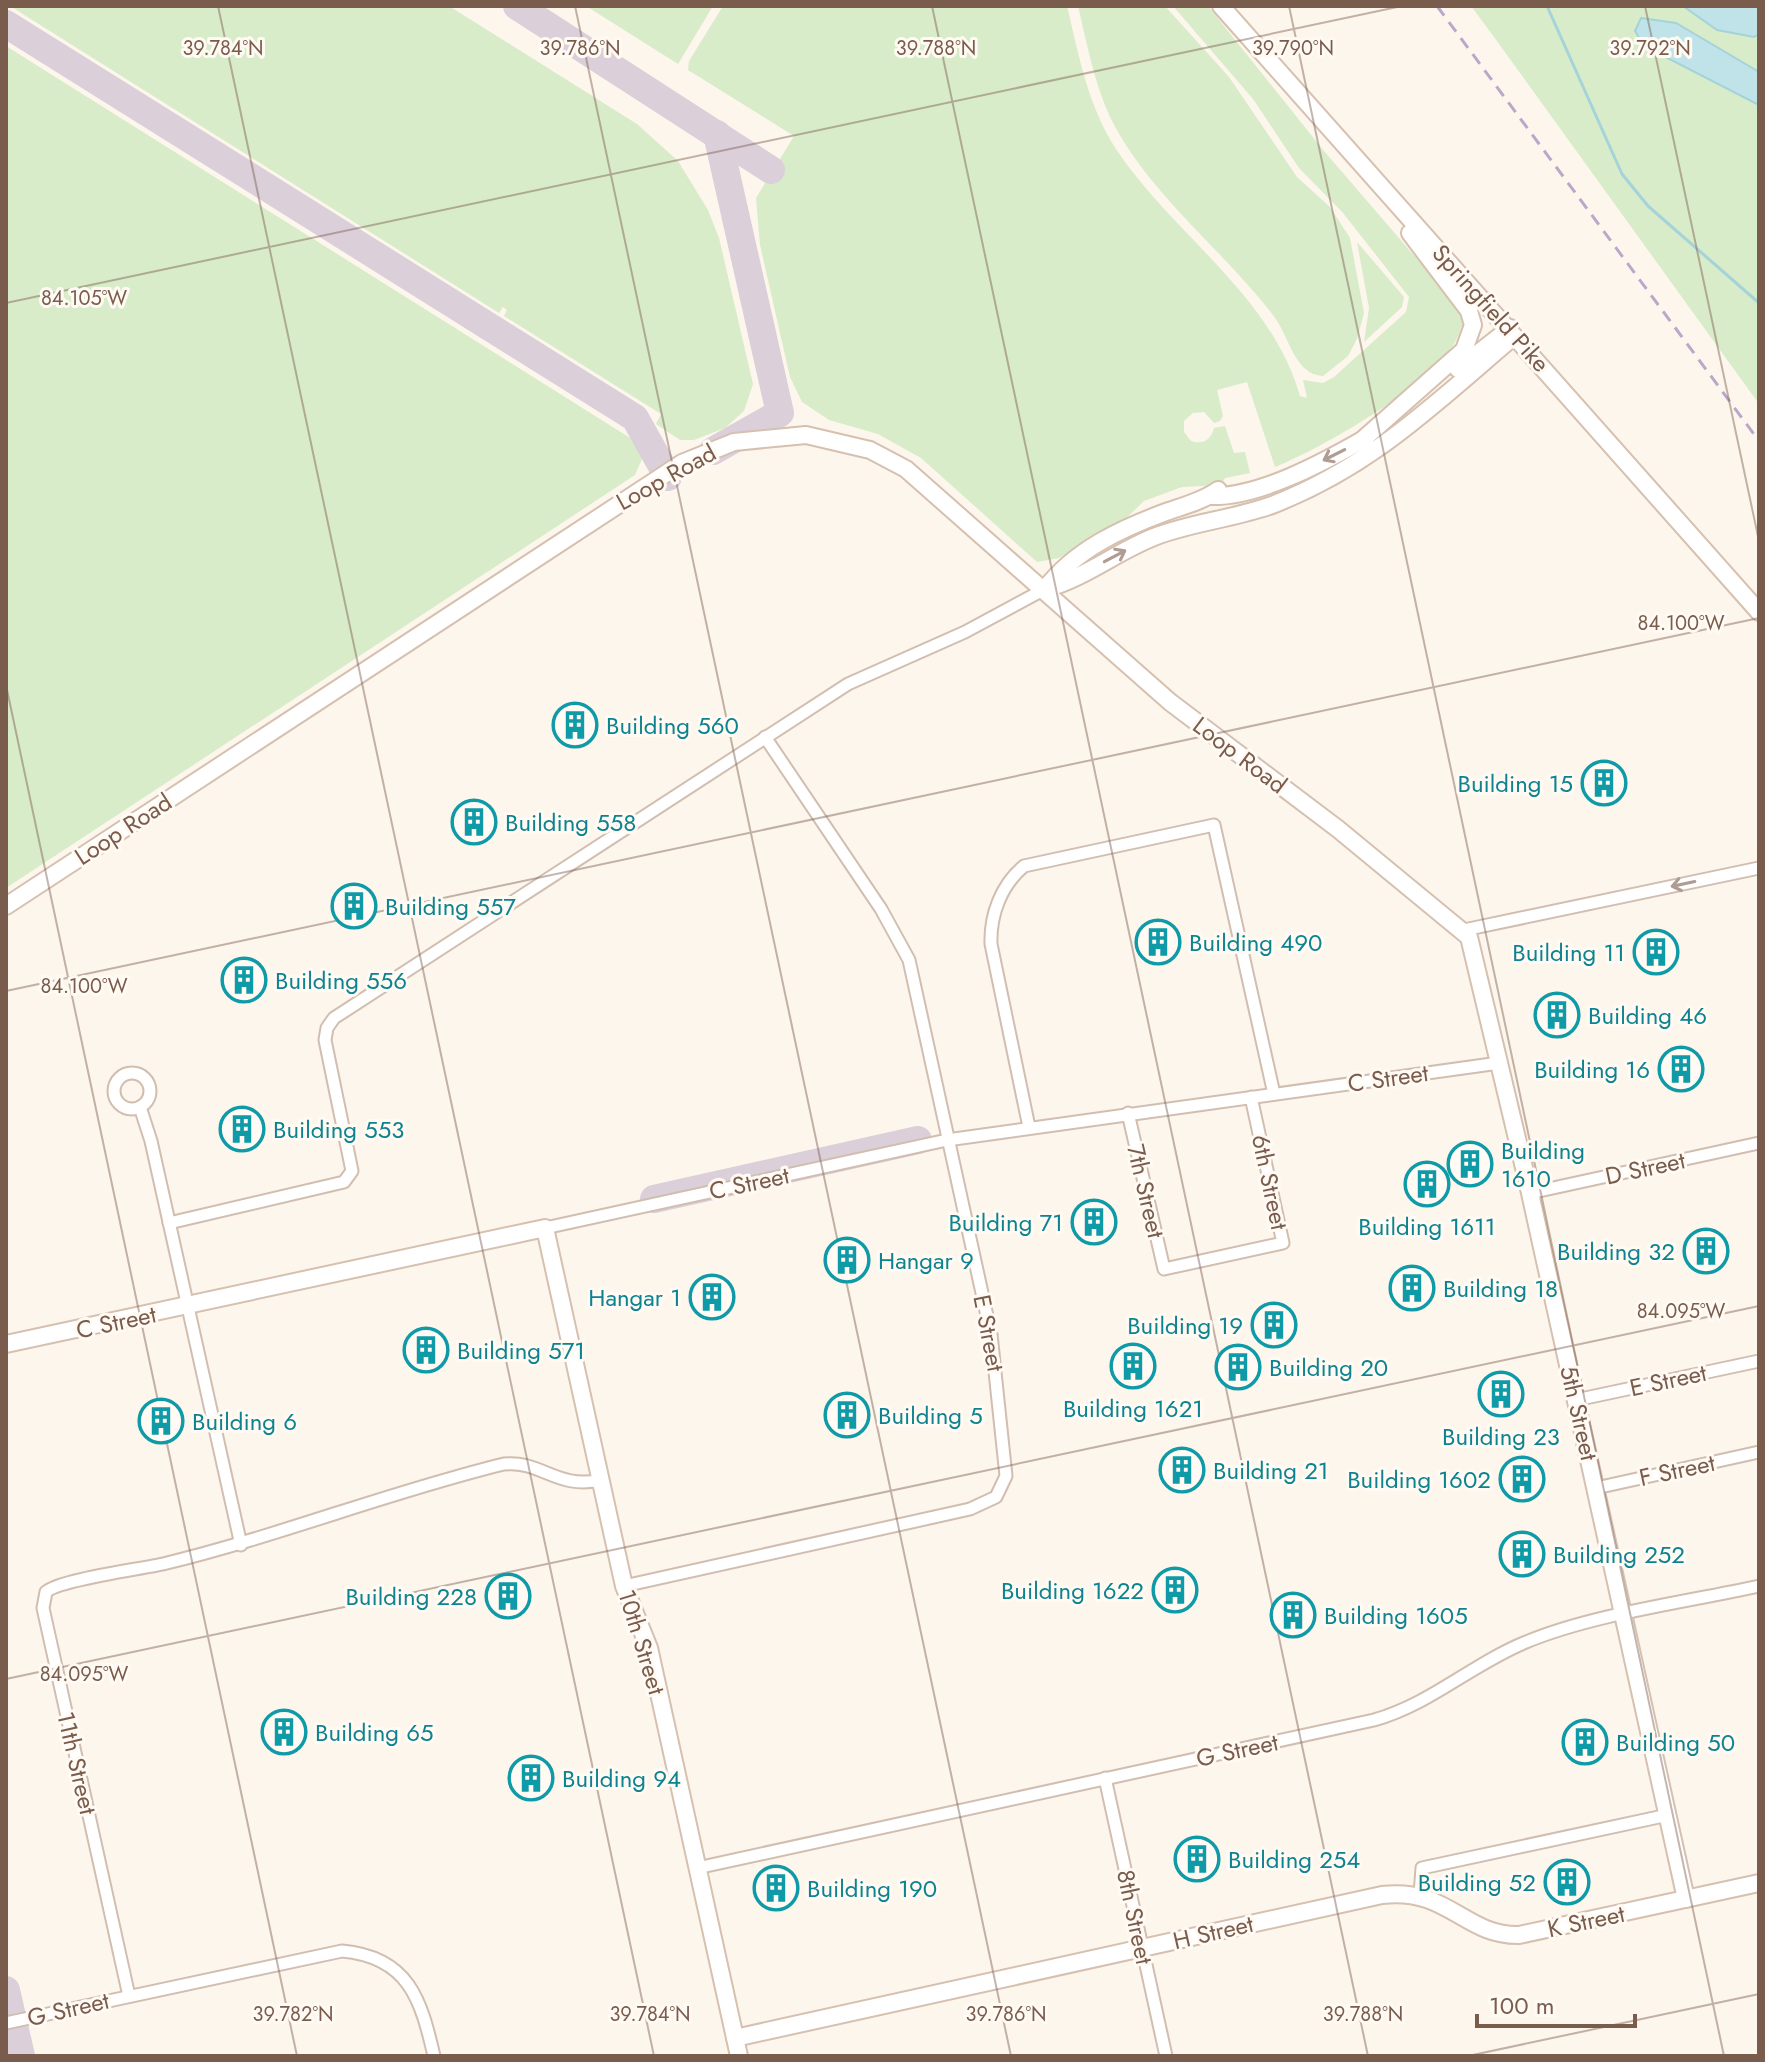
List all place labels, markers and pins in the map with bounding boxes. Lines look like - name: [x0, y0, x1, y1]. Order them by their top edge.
- building icon: Building 560: [551, 701, 599, 749]
- place label: Building 560: [606, 708, 739, 743]
- building icon: Building 15: [1580, 759, 1628, 807]
- place label: Building 15: [1458, 766, 1573, 801]
- building icon: Building 558: [450, 798, 498, 846]
- place label: Building 558: [505, 805, 636, 840]
- building icon: Building 557: [330, 882, 378, 930]
- place label: Building 557: [385, 889, 516, 924]
- building icon: Building 490: [1134, 918, 1182, 966]
- place label: Building 490: [1189, 925, 1322, 960]
- building icon: Building 11: [1632, 928, 1680, 976]
- place label: Building 11: [1512, 935, 1625, 970]
- building icon: Building 556: [220, 956, 268, 1004]
- place label: Building 556: [275, 963, 407, 998]
- building icon: Building 46: [1533, 991, 1581, 1039]
- place label: Building 46: [1588, 998, 1707, 1033]
- building icon: Building 16: [1657, 1045, 1705, 1093]
- place label: Building 16: [1534, 1052, 1650, 1087]
- building icon: Building 553: [218, 1105, 266, 1153]
- place label: Building 553: [273, 1112, 404, 1147]
- place label: Building 1610: [1501, 1133, 1585, 1196]
- building icon: Building 1610: [1446, 1140, 1494, 1188]
- building icon: Building 1611: [1403, 1160, 1451, 1208]
- building icon: Building 71: [1070, 1198, 1118, 1246]
- place label: Building 71: [948, 1205, 1063, 1240]
- place label: Building 1611: [1358, 1209, 1496, 1244]
- building icon: Building 32: [1682, 1227, 1730, 1275]
- place label: Building 32: [1557, 1234, 1675, 1269]
- building icon: Hangar 9: [823, 1236, 871, 1284]
- place label: Hangar 9: [878, 1243, 974, 1278]
- building icon: Building 18: [1388, 1264, 1436, 1312]
- place label: Building 18: [1443, 1271, 1558, 1306]
- building icon: Hangar 1: [688, 1273, 736, 1321]
- place label: Hangar 1: [588, 1280, 681, 1315]
- building icon: Building 19: [1250, 1301, 1298, 1349]
- place label: Building 19: [1127, 1308, 1243, 1343]
- building icon: Building 571: [402, 1326, 450, 1374]
- place label: Building 571: [457, 1333, 585, 1368]
- building icon: Building 1621: [1109, 1342, 1157, 1390]
- building icon: Building 20: [1214, 1343, 1262, 1391]
- place label: Building 20: [1269, 1350, 1388, 1385]
- building icon: Building 23: [1477, 1370, 1525, 1418]
- building icon: Building 5: [823, 1391, 871, 1439]
- place label: Building 1621: [1063, 1391, 1203, 1426]
- building icon: Building 6: [137, 1397, 185, 1445]
- place label: Building 5: [878, 1398, 983, 1433]
- place label: Building 6: [192, 1404, 297, 1439]
- place label: Building 23: [1442, 1419, 1560, 1454]
- building icon: Building 21: [1158, 1446, 1206, 1494]
- place label: Building 21: [1213, 1453, 1329, 1488]
- building icon: Building 1602: [1498, 1455, 1546, 1503]
- place label: Building 1602: [1347, 1462, 1491, 1497]
- building icon: Building 252: [1498, 1530, 1546, 1578]
- place label: Building 252: [1553, 1537, 1685, 1572]
- building icon: Building 1622: [1151, 1566, 1199, 1614]
- building icon: Building 228: [484, 1572, 532, 1620]
- place label: Building 1622: [1001, 1573, 1144, 1608]
- place label: Building 228: [345, 1579, 477, 1614]
- building icon: Building 1605: [1269, 1591, 1317, 1639]
- place label: Building 1605: [1324, 1598, 1468, 1633]
- building icon: Building 65: [260, 1708, 308, 1756]
- place label: Building 65: [315, 1715, 434, 1750]
- building icon: Building 50: [1561, 1718, 1609, 1766]
- place label: Building 50: [1616, 1725, 1735, 1760]
- building icon: Building 94: [507, 1754, 555, 1802]
- place label: Building 94: [562, 1761, 681, 1796]
- building icon: Building 254: [1173, 1835, 1221, 1883]
- place label: Building 254: [1228, 1842, 1360, 1877]
- building icon: Building 52: [1543, 1858, 1591, 1906]
- building icon: Building 190: [752, 1864, 800, 1912]
- place label: Building 52: [1418, 1865, 1536, 1900]
- place label: Building 190: [807, 1871, 937, 1906]

